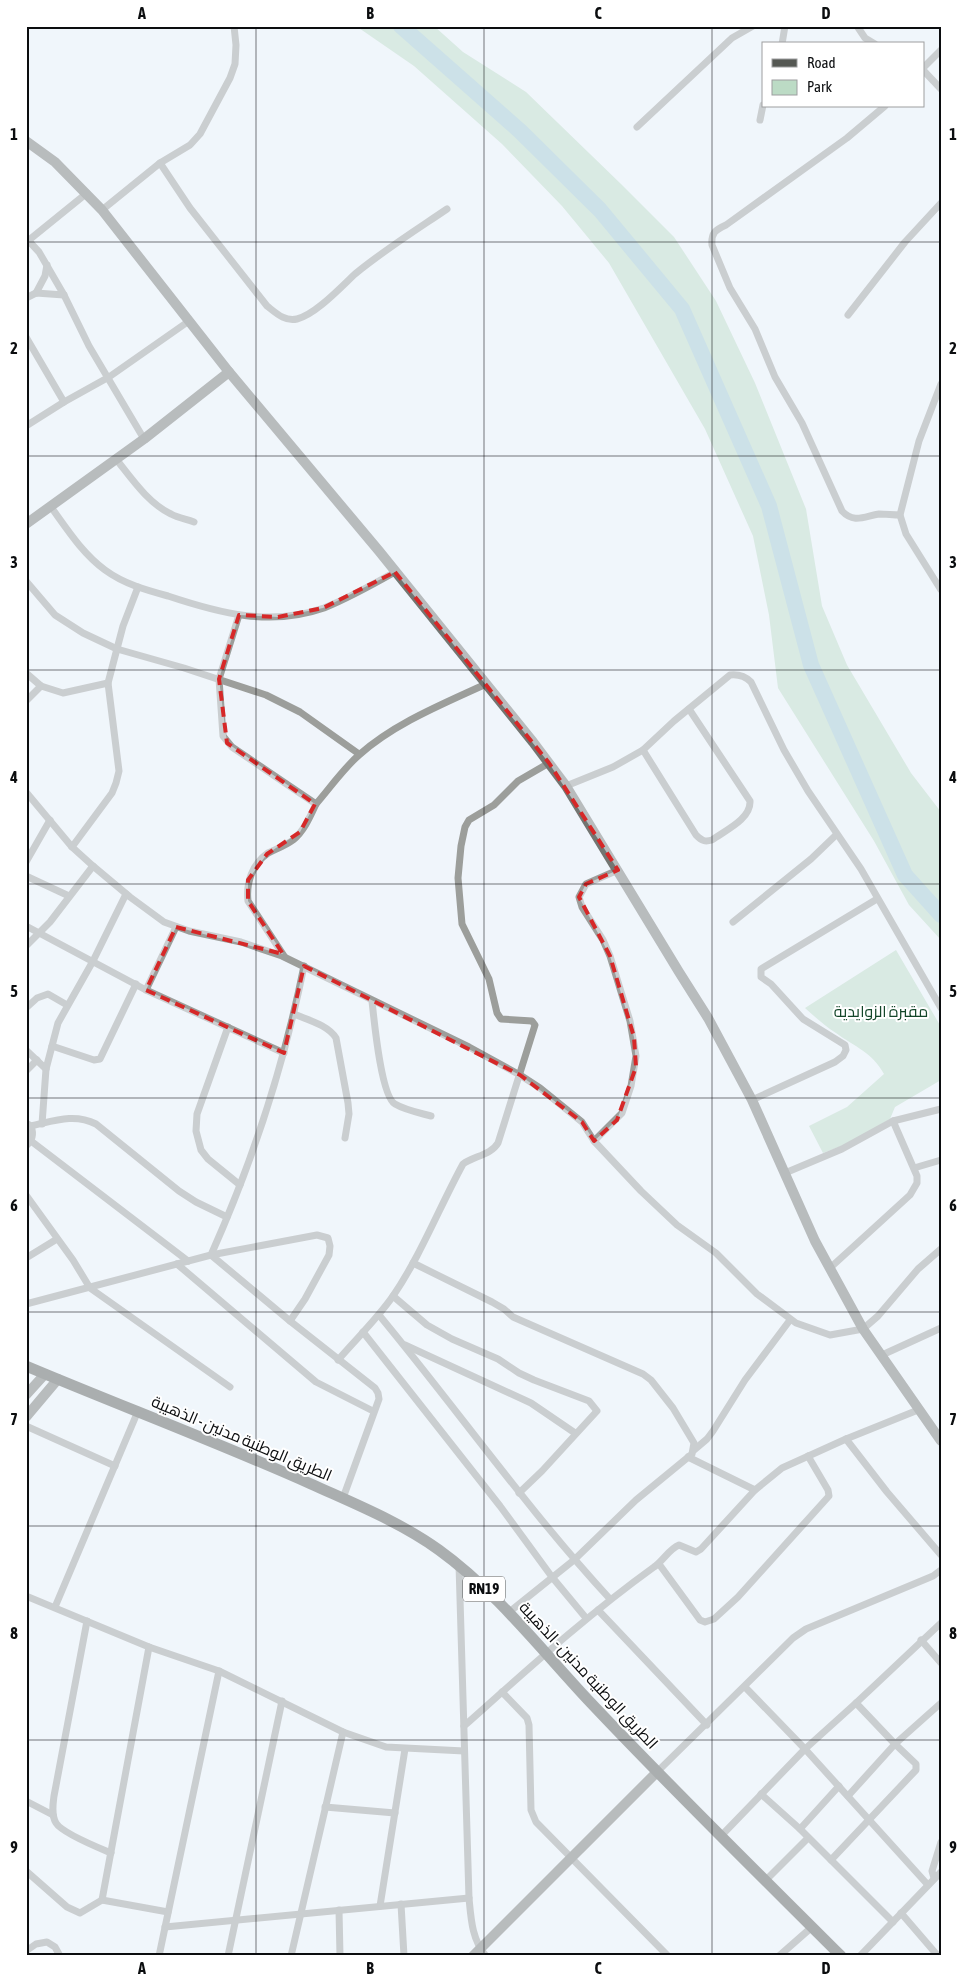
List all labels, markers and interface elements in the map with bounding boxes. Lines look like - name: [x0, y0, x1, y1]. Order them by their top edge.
- text: A: [137, 4, 146, 22]
- text: B: [366, 4, 374, 22]
- text: C: [594, 4, 602, 22]
- text: D: [822, 4, 831, 22]
- legend: [762, 42, 924, 108]
- text: Road: [807, 54, 836, 71]
- text: Park: [807, 78, 832, 95]
- text: 1: [10, 125, 18, 143]
- text: 1: [949, 125, 957, 143]
- text: 2: [10, 339, 18, 357]
- text: 2: [949, 339, 957, 357]
- text: 3: [10, 553, 18, 571]
- text: 3: [949, 553, 957, 571]
- text: 4: [9, 768, 18, 786]
- text: 4: [948, 768, 957, 786]
- text: 5: [10, 982, 18, 1000]
- text: 5: [949, 982, 957, 1000]
- park label: مقبرة الزوايدية: [834, 1002, 928, 1021]
- text: 6: [10, 1196, 18, 1214]
- text: 6: [949, 1196, 957, 1214]
- street label: الطريق الوطنية مدنين - الذهيبة: [148, 1392, 335, 1486]
- text: 7: [10, 1410, 18, 1428]
- text: 7: [949, 1410, 957, 1428]
- road number: RN19: [463, 1576, 505, 1602]
- street label: الطريق الوطنية مدنين - الذهيبة: [515, 1598, 662, 1754]
- text: 8: [10, 1624, 18, 1642]
- text: 8: [949, 1624, 957, 1642]
- text: 9: [10, 1838, 18, 1856]
- text: 9: [949, 1838, 957, 1856]
- text: A: [137, 1959, 146, 1977]
- text: B: [366, 1959, 374, 1977]
- text: C: [594, 1959, 602, 1977]
- text: D: [822, 1959, 831, 1977]

